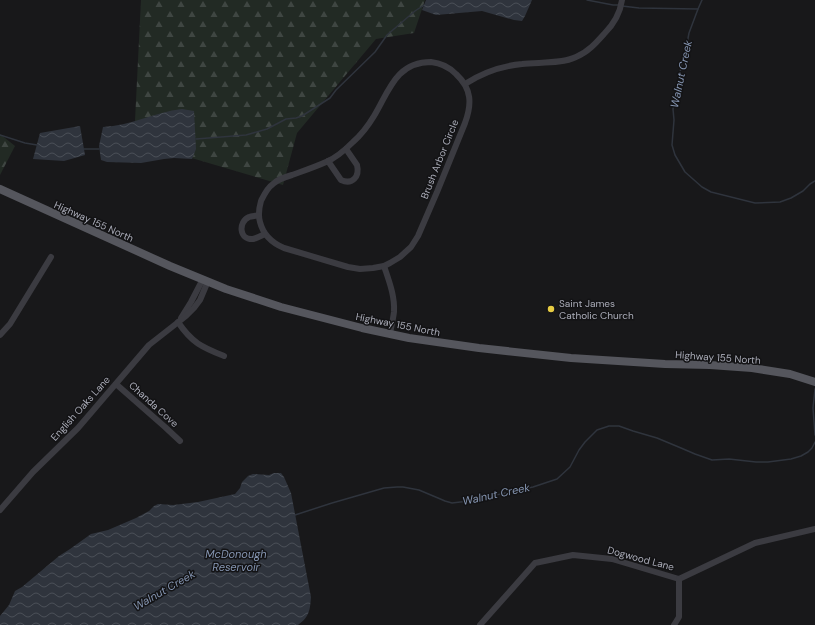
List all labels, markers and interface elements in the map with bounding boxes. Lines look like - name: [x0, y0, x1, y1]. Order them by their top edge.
- water label: Walnut Creek: [667, 39, 695, 109]
- street label: Brush Arbor Circle: [418, 117, 461, 201]
- street label: Highway 155 North: [52, 198, 136, 245]
- place label: Saint James Catholic Church: [559, 297, 634, 322]
- marker: Saint James Catholic Church: [546, 304, 556, 314]
- street label: Highway 155 North: [355, 310, 441, 339]
- street label: Highway 155 North: [675, 348, 761, 367]
- street label: English Oaks Lane: [48, 373, 113, 443]
- street label: Chanda Cove: [126, 379, 181, 430]
- water label: Walnut Creek: [461, 480, 531, 508]
- street label: Dogwood Lane: [606, 543, 676, 574]
- water label: McDonough Reservoir: [205, 547, 267, 574]
- water label: Walnut Creek: [131, 567, 198, 613]

